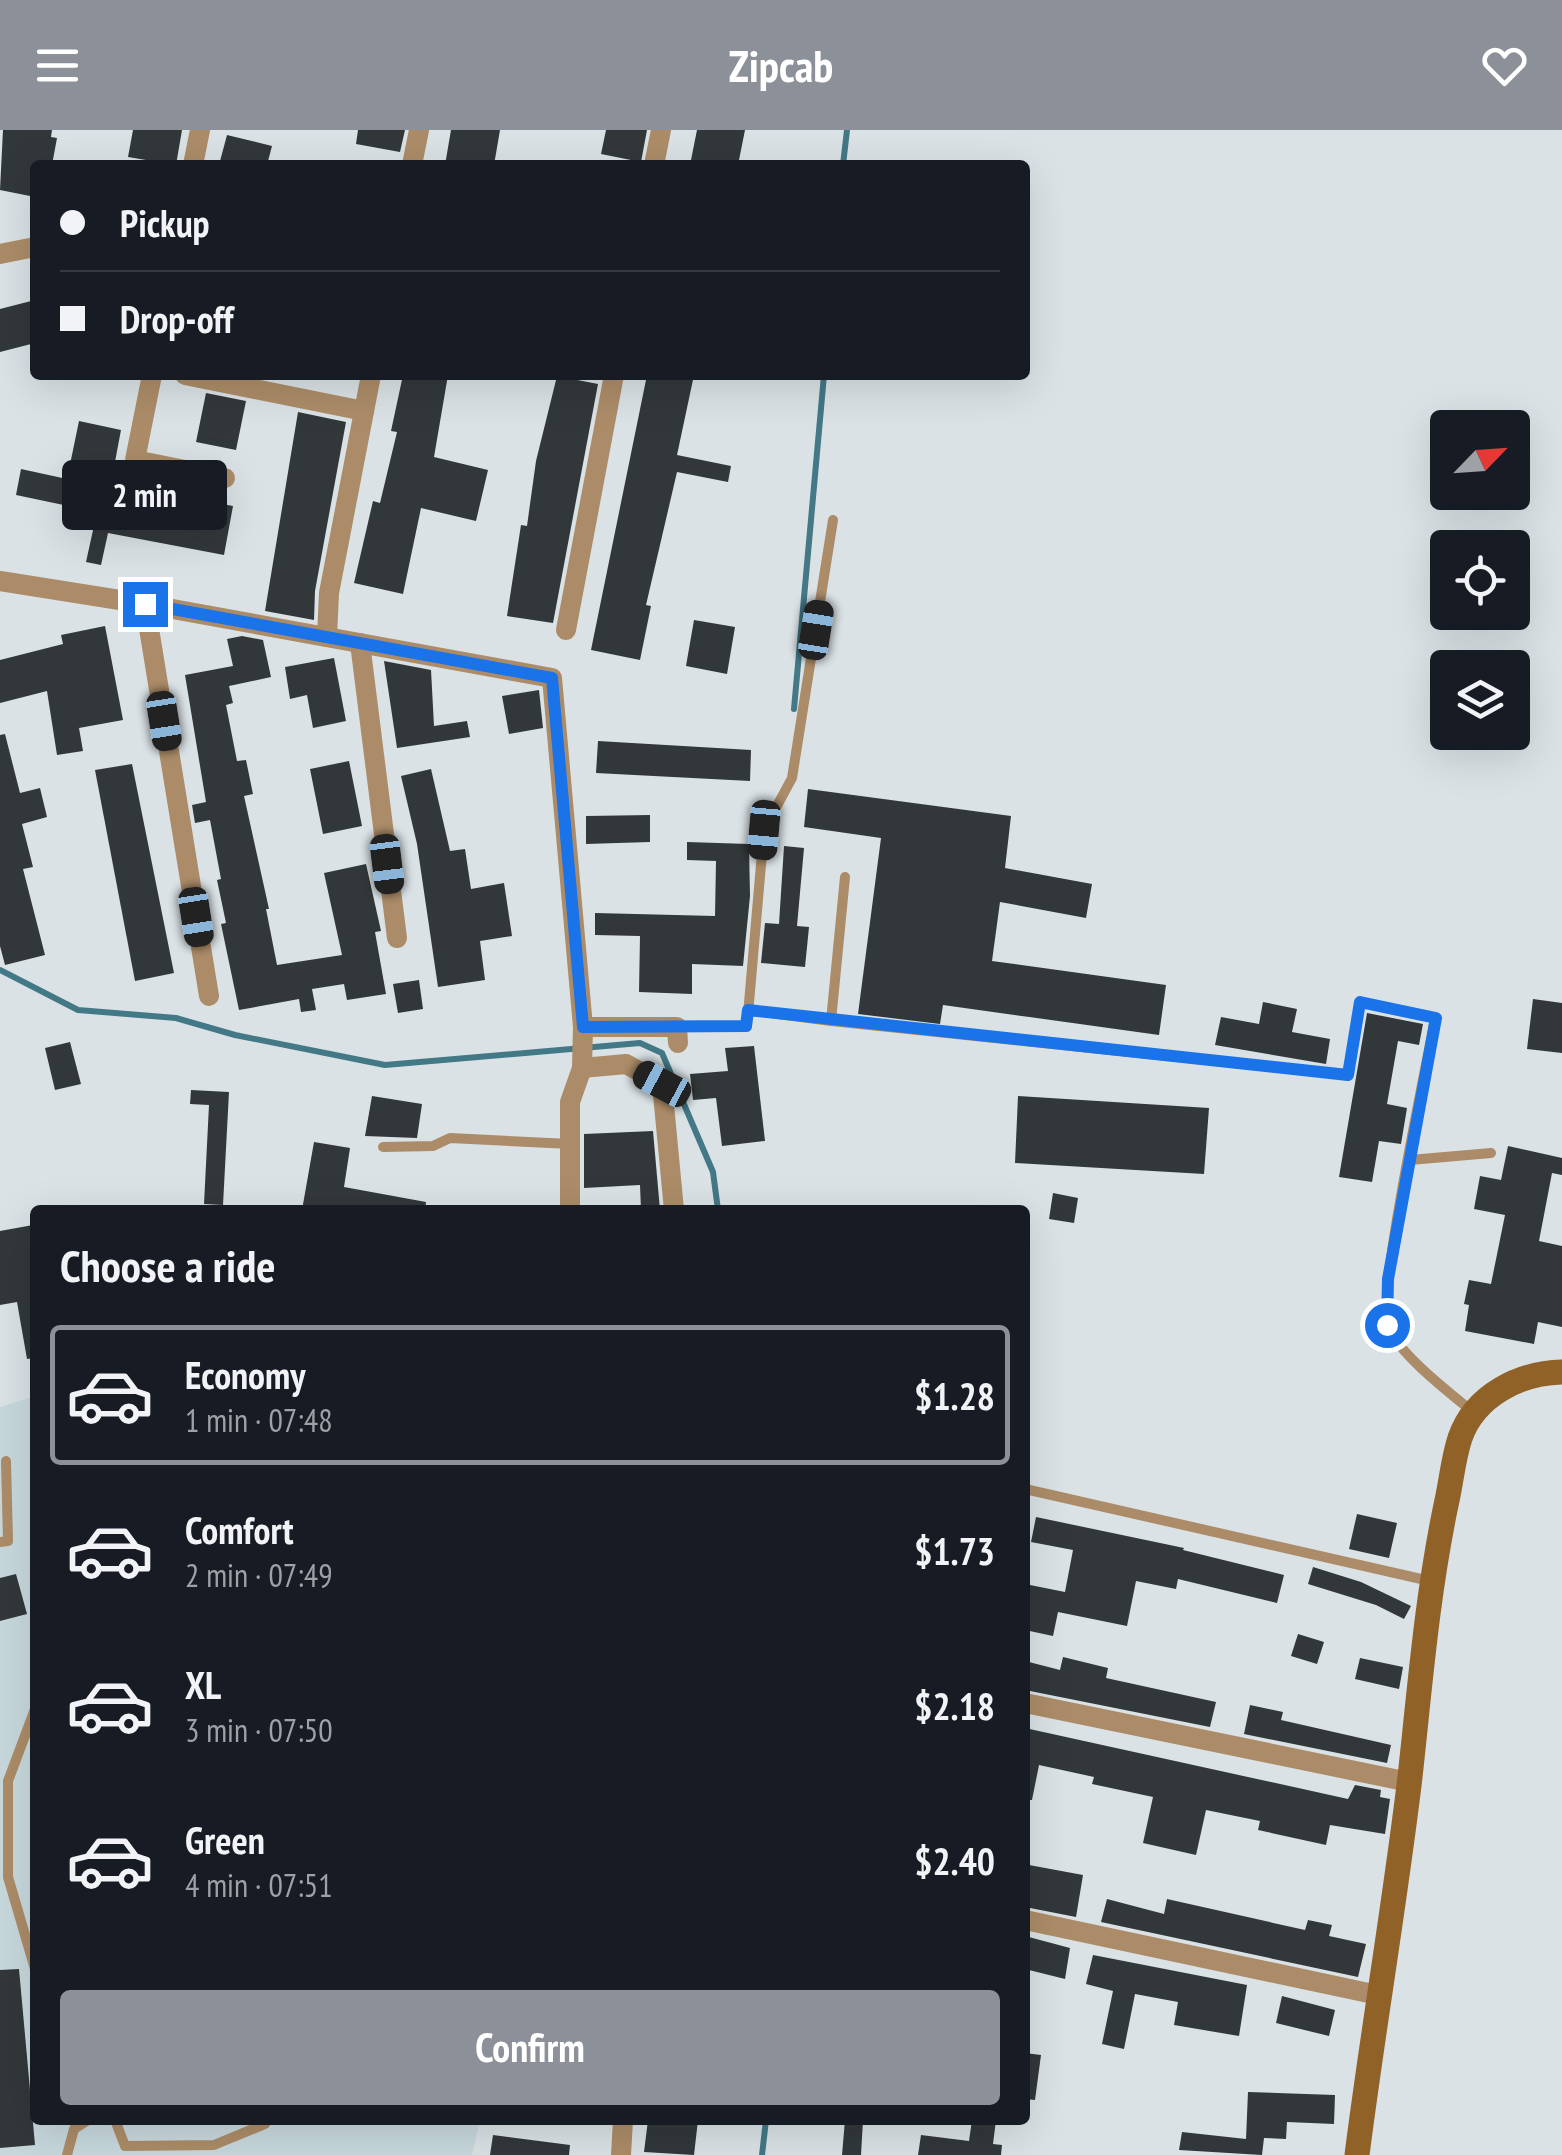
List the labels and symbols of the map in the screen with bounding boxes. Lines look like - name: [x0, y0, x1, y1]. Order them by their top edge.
- north arrow: [1430, 410, 1530, 510]
- callout: 2 min: [62, 459, 228, 529]
- route end: [123, 582, 168, 627]
- car: [796, 598, 836, 662]
- car: [144, 689, 184, 753]
- car: [746, 799, 782, 861]
- car: [368, 832, 406, 896]
- car: [176, 885, 216, 949]
- car: [628, 1057, 696, 1111]
- route start: [1365, 1303, 1410, 1348]

